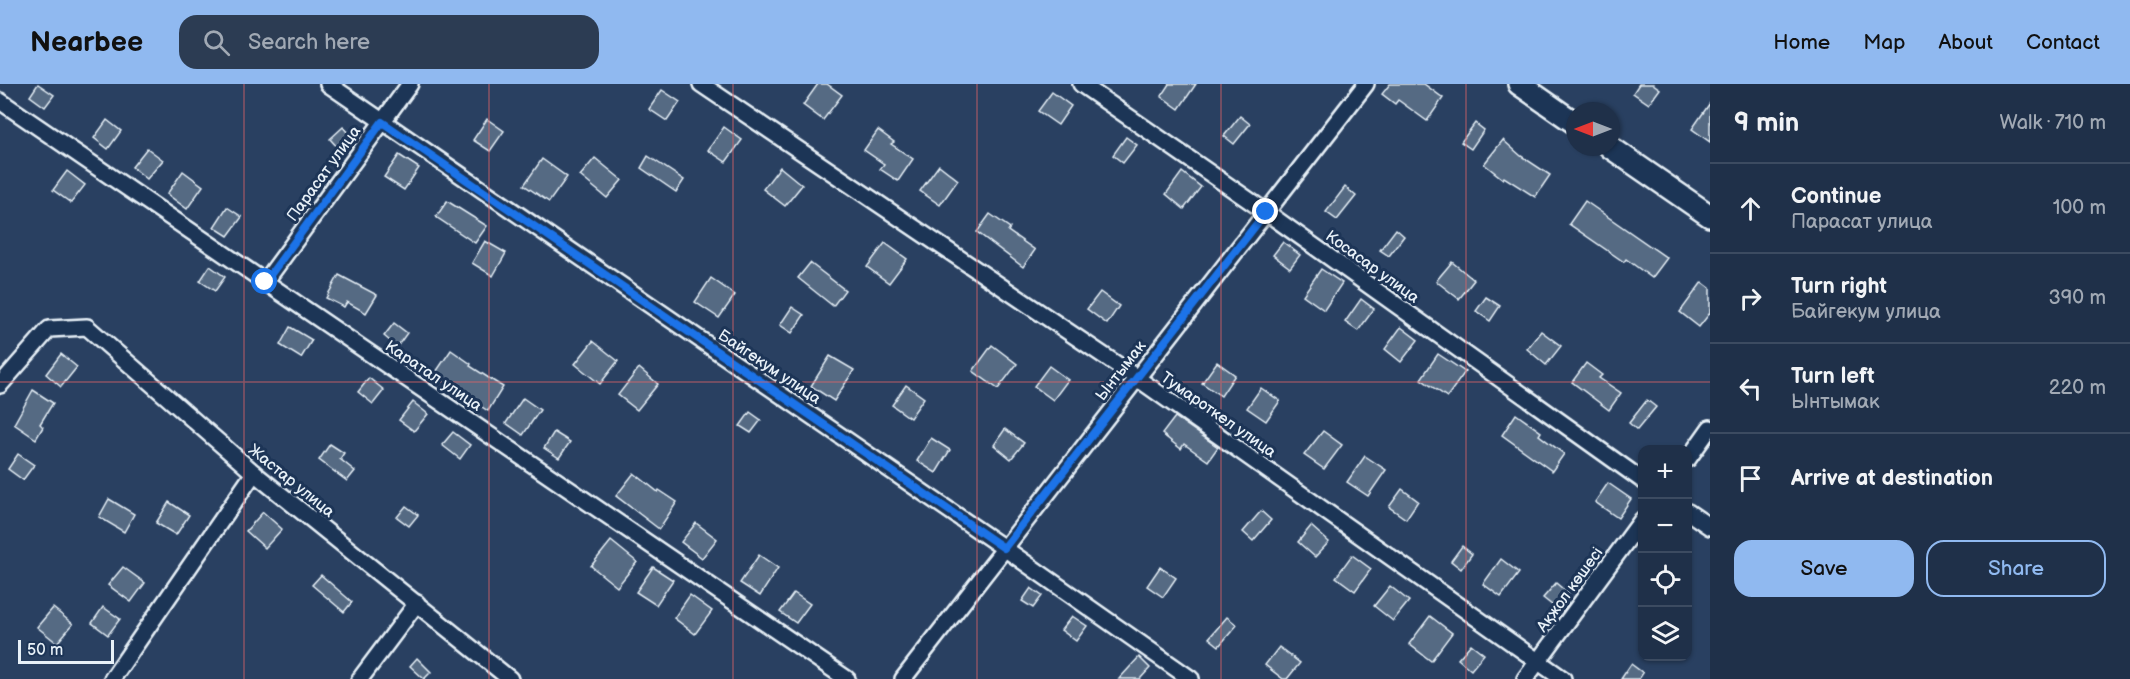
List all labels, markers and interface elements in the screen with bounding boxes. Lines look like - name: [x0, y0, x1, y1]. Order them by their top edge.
- search box: [179, 15, 599, 69]
- text: Nearbee: [30, 26, 143, 59]
- icon: search: [200, 26, 233, 59]
- text: Search here: [248, 29, 370, 56]
- text: Home: [1773, 30, 1830, 55]
- text: Map: [1863, 30, 1905, 55]
- text: About: [1938, 30, 1993, 55]
- text: Contact: [2026, 30, 2100, 55]
- north arrow: [1566, 102, 1620, 156]
- text: 9 min: [1734, 108, 1799, 139]
- text: Walk · 710 m: [2000, 111, 2106, 135]
- street label: Парасат улица: [283, 122, 366, 225]
- text: Continue: [1791, 183, 1881, 210]
- icon: ahead: [1734, 192, 1767, 225]
- text: 100 m: [2053, 196, 2106, 220]
- route end: [1252, 198, 1278, 224]
- text: Парасат улица: [1791, 210, 1933, 234]
- street label: Косасар улица: [1322, 227, 1423, 308]
- route start: [251, 268, 277, 294]
- text: Turn right: [1791, 273, 1887, 300]
- icon: right: [1734, 282, 1767, 315]
- text: 390 m: [2048, 286, 2106, 310]
- text: Байгекум улица: [1791, 300, 1941, 324]
- street label: Байгекум улица: [714, 326, 825, 409]
- street label: Каратал улица: [381, 337, 486, 416]
- street label: Ынтымак: [1092, 337, 1151, 405]
- text: Turn left: [1791, 363, 1875, 390]
- street label: Тумароткел улица: [1157, 368, 1280, 462]
- icon: left: [1734, 372, 1767, 405]
- text: 220 m: [2049, 376, 2106, 400]
- text: Ынтымак: [1791, 390, 1880, 414]
- street label: Жастар улица: [244, 441, 338, 522]
- map controls: [1638, 445, 1692, 661]
- button: +: [1638, 445, 1692, 499]
- icon: arrive: [1734, 462, 1767, 495]
- text: Arrive at destination: [1791, 465, 1993, 492]
- button: −: [1638, 499, 1692, 553]
- button: Save: [1734, 540, 1914, 597]
- button: Share: [1926, 540, 2106, 597]
- street label: Ақжол көшесі: [1532, 544, 1607, 637]
- button: locate: [1638, 553, 1692, 607]
- button: layers: [1638, 607, 1692, 661]
- scale bar: [18, 637, 114, 664]
- text: 50 m: [27, 641, 63, 660]

